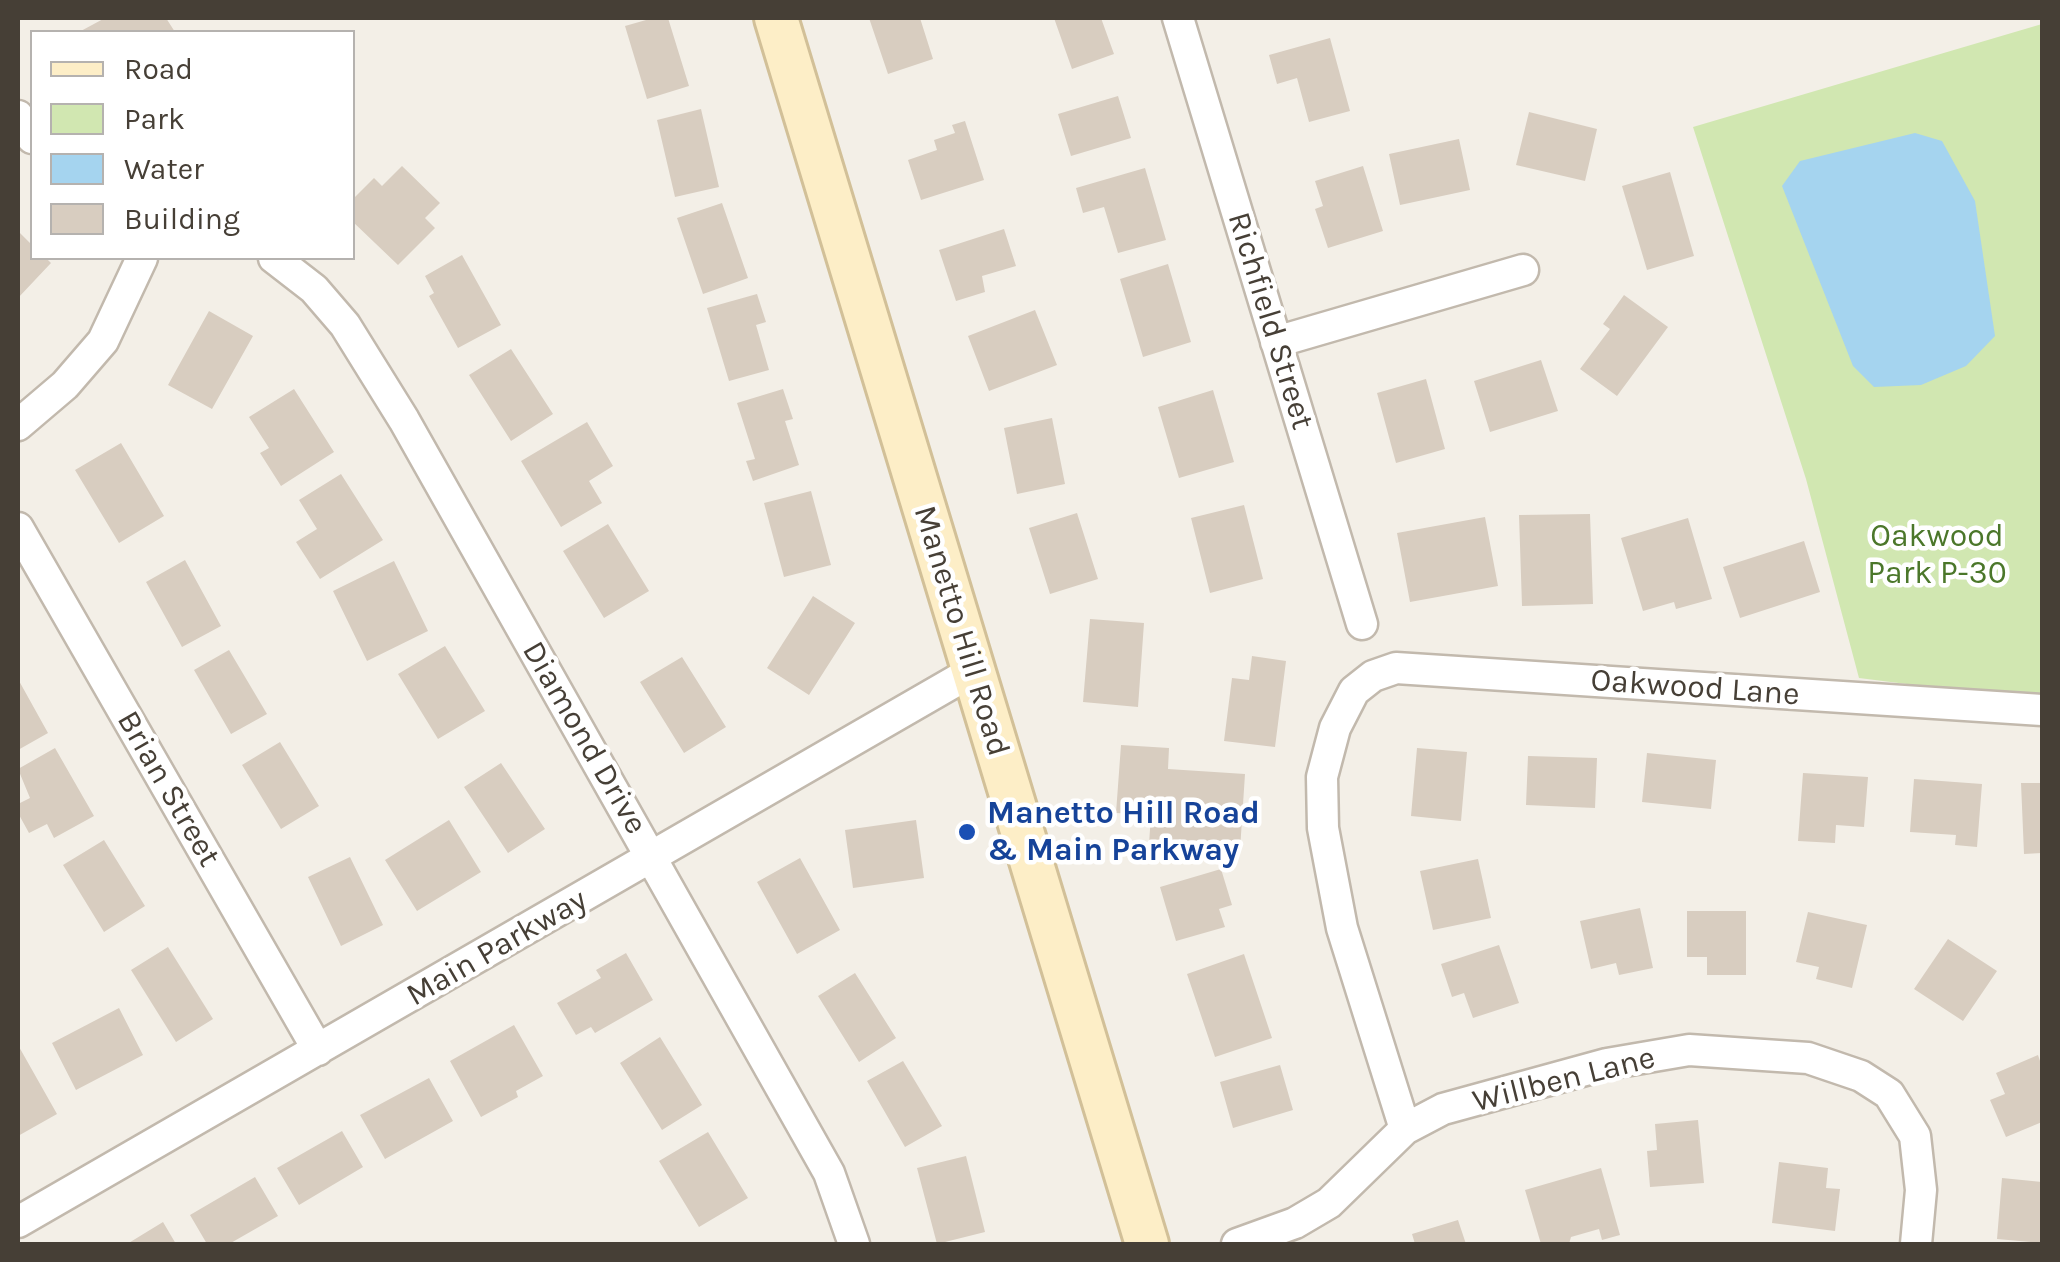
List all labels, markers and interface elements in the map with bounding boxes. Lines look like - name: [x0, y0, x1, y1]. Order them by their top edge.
- legend: [30, 30, 355, 260]
- text: Road: [124, 51, 193, 87]
- text: Park: [124, 101, 185, 137]
- text: Water: [124, 151, 204, 187]
- text: Building: [124, 201, 240, 237]
- street label: Richfield Street: [1219, 208, 1321, 434]
- street label: Manetto Hill Road: [905, 501, 1017, 761]
- park label: Oakwood Park P-30: [1867, 518, 2007, 593]
- street label: Diamond Drive: [513, 635, 655, 841]
- street label: Oakwood Lane: [1589, 662, 1801, 714]
- street label: Brian Street: [108, 704, 228, 874]
- place label: Manetto Hill Road & Main Parkway: [987, 795, 1260, 870]
- marker: Manetto Hill Road & Main Parkway: [956, 821, 978, 843]
- street label: Main Parkway: [400, 881, 594, 1015]
- street label: Willben Lane: [1469, 1039, 1659, 1121]

